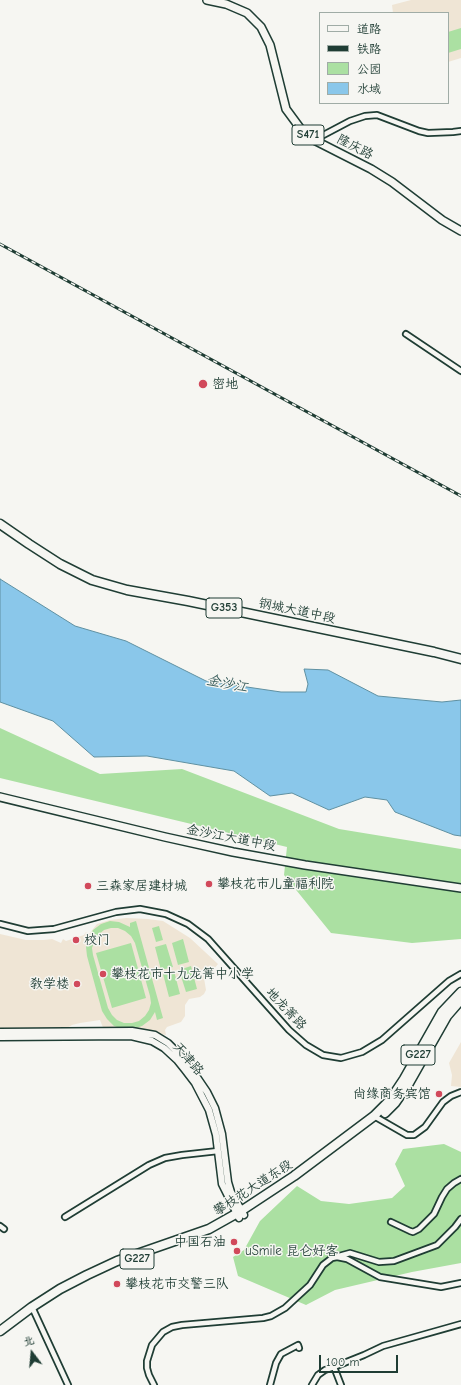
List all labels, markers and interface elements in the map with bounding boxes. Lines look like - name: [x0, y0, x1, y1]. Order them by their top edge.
- legend: [319, 12, 449, 104]
- text: 道路: [357, 22, 381, 36]
- text: 铁路: [357, 42, 381, 56]
- text: 公园: [357, 62, 381, 76]
- text: 水域: [357, 82, 381, 96]
- road number: S471: [292, 125, 324, 145]
- street label: 隆庆路: [334, 131, 376, 163]
- place label: 密地: [212, 376, 238, 392]
- marker: 密地: [197, 378, 209, 390]
- street label: 钢城大道中段: [257, 595, 337, 627]
- road number: G353: [206, 598, 242, 618]
- water label: 金沙江: [205, 672, 249, 696]
- street label: 金沙江大道中段: [185, 822, 277, 854]
- place label: 攀枝花市儿童福利院: [217, 876, 334, 892]
- place label: 三森家居建材城: [96, 878, 187, 894]
- marker: 攀枝花市儿童福利院: [204, 879, 214, 889]
- marker: 三森家居建材城: [83, 881, 93, 891]
- place label: 校门: [84, 932, 110, 948]
- marker: 校门: [71, 935, 81, 945]
- place label: 攀枝花市十九龙箐中小学: [111, 966, 254, 982]
- marker: 攀枝花市十九龙箐中小学: [98, 969, 108, 979]
- place label: 教学楼: [30, 976, 69, 992]
- marker: 教学楼: [72, 979, 82, 989]
- street label: 地龙箐路: [263, 985, 309, 1033]
- street label: 天津路: [169, 1039, 207, 1079]
- road number: G227: [401, 1045, 435, 1065]
- place label: 尚缘商务宾馆: [353, 1086, 431, 1102]
- marker: 尚缘商务宾馆: [434, 1089, 444, 1099]
- street label: 攀枝花大道东段: [211, 1157, 295, 1219]
- place label: 中国石油: [174, 1234, 226, 1250]
- marker: 中国石油: [229, 1237, 239, 1247]
- place label: uSmile 昆仑好客: [245, 1243, 338, 1259]
- marker: uSmile 昆仑好客: [232, 1246, 242, 1256]
- road number: G227: [120, 1249, 154, 1269]
- place label: 攀枝花市交警三队: [125, 1276, 229, 1292]
- marker: 攀枝花市交警三队: [112, 1279, 122, 1289]
- north arrow: [12, 1333, 52, 1373]
- text: 北: [21, 1333, 36, 1349]
- scale bar: [321, 1347, 400, 1373]
- text: 100 m: [326, 1355, 359, 1369]

